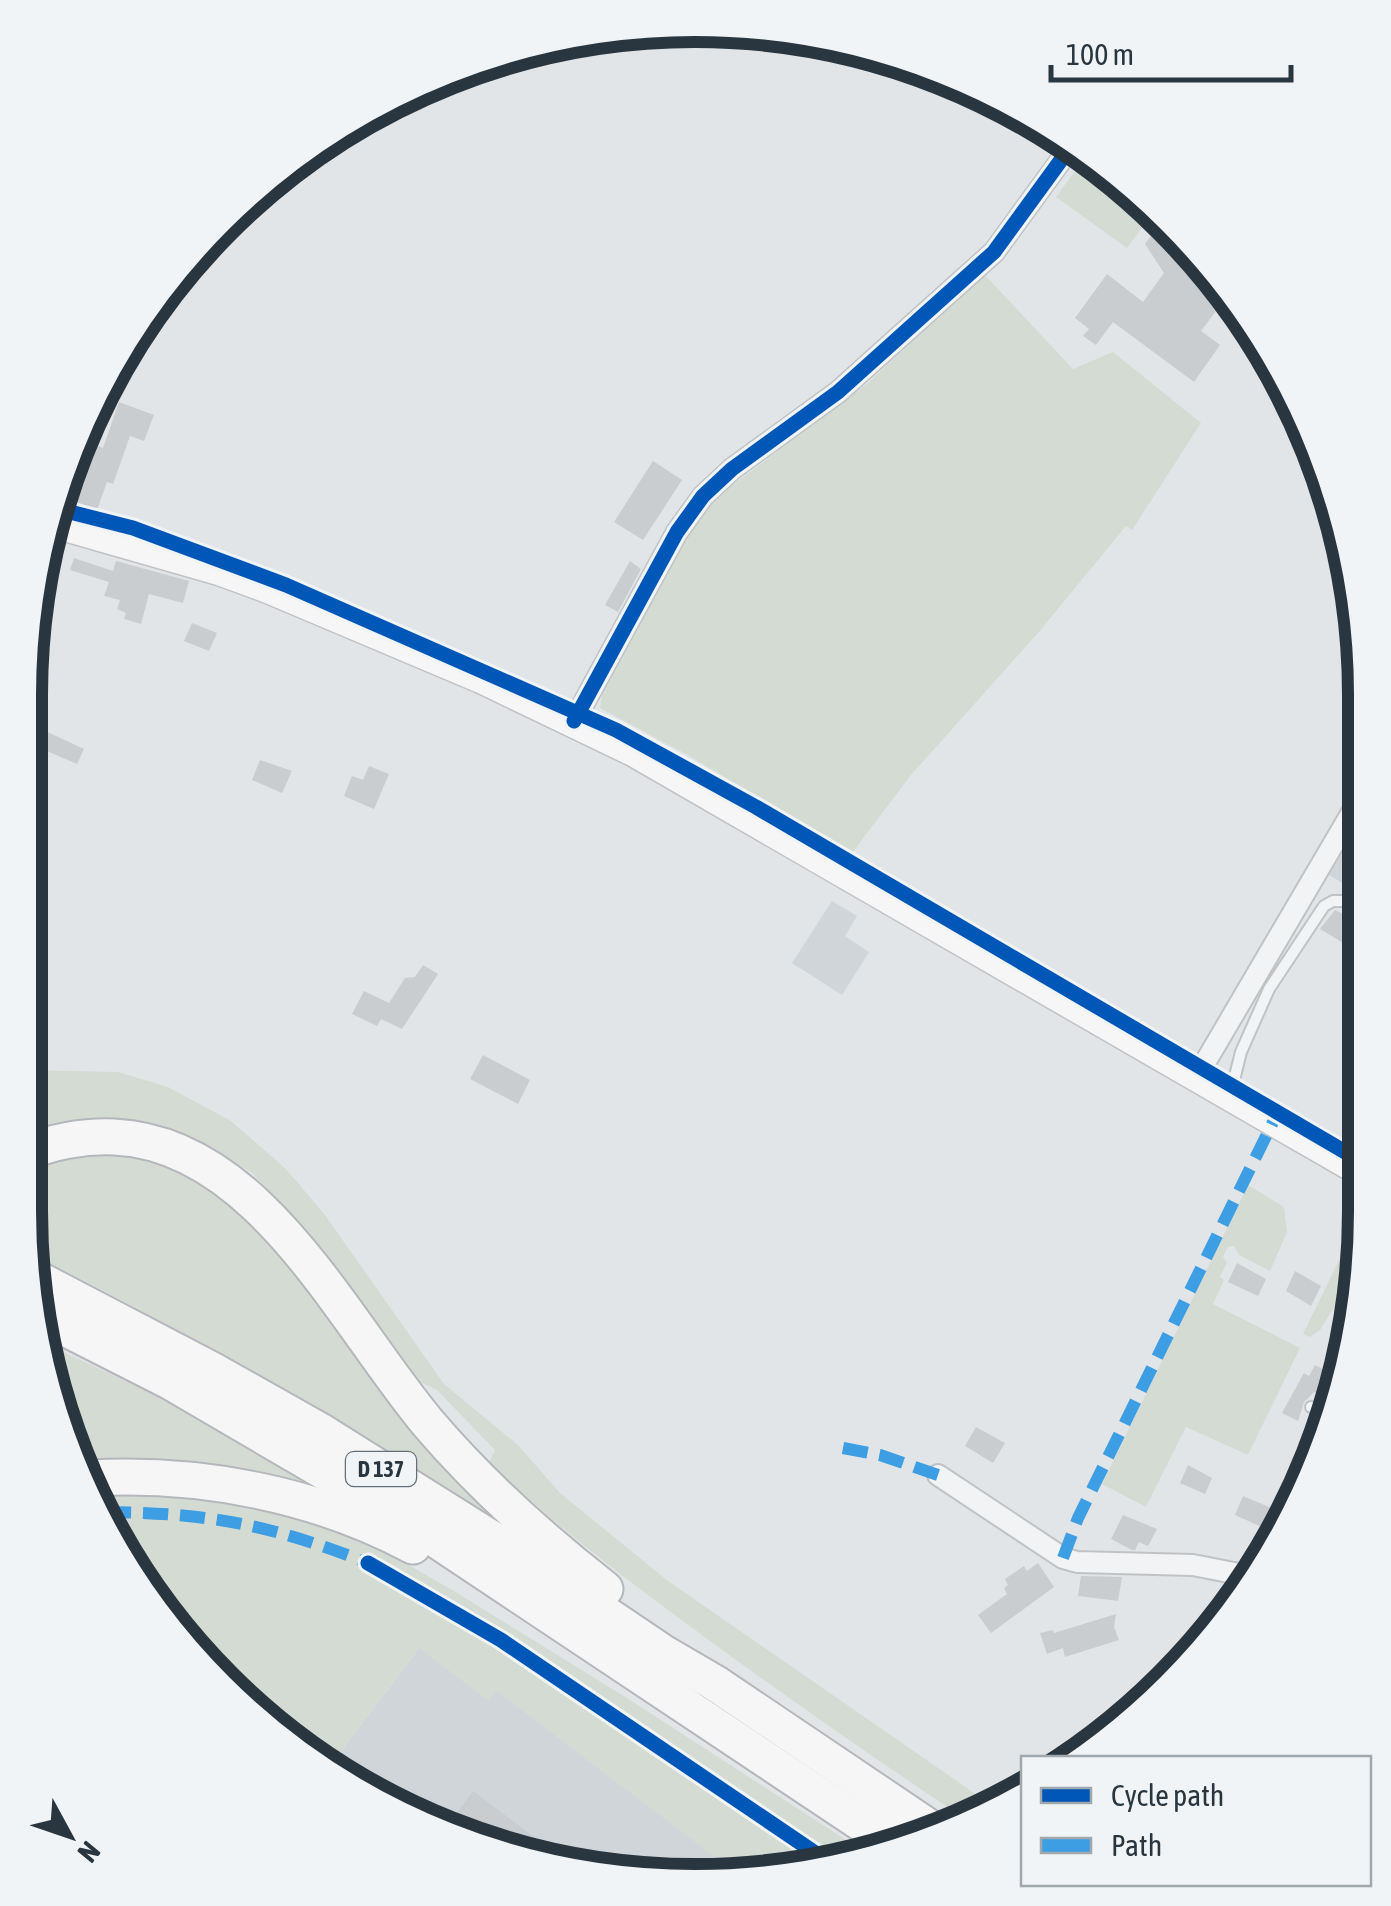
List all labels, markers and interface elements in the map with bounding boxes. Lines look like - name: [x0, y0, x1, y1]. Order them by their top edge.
- scale bar: [1051, 20, 1291, 82]
- text: 100 m: [1066, 37, 1134, 71]
- road number: D 137: [346, 1452, 416, 1486]
- legend: [1021, 1756, 1371, 1886]
- text: Cycle path: [1111, 1778, 1224, 1812]
- north arrow: [20, 1786, 120, 1886]
- text: Path: [1111, 1828, 1162, 1862]
- text: N: [72, 1835, 107, 1869]

